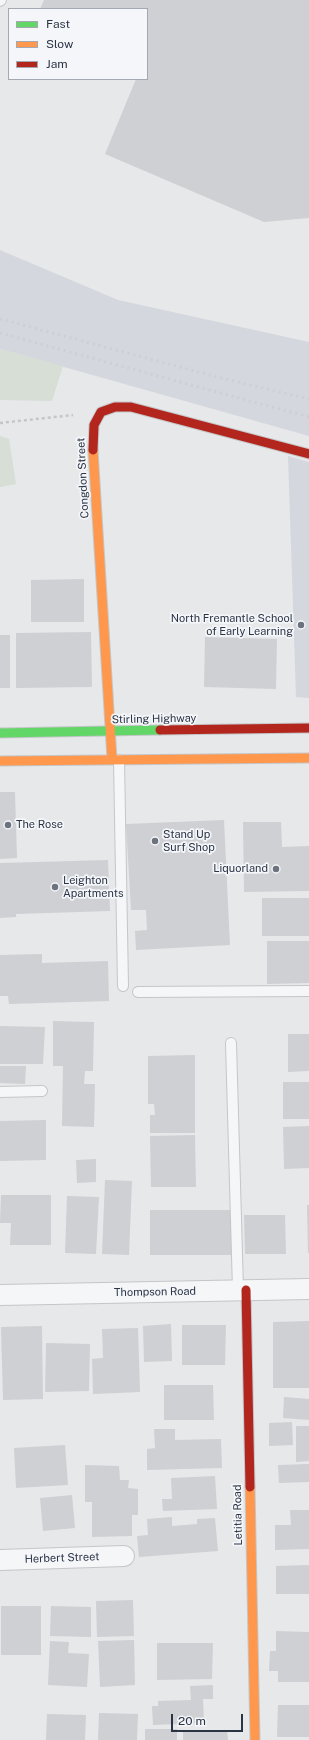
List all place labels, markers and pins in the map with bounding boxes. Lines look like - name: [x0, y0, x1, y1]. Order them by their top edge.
- place label: North Fremantle School of Early Learning: [171, 612, 293, 638]
- marker: North Fremantle School of Early Learning: [296, 620, 306, 630]
- place label: The Rose: [16, 818, 63, 832]
- marker: The Rose: [3, 820, 13, 830]
- place label: Stand Up Surf Shop: [163, 828, 215, 854]
- marker: Stand Up Surf Shop: [150, 836, 160, 846]
- place label: Liquorland: [213, 862, 268, 876]
- marker: Liquorland: [271, 864, 281, 874]
- place label: Leighton Apartments: [63, 874, 123, 900]
- marker: Leighton Apartments: [50, 882, 60, 892]

